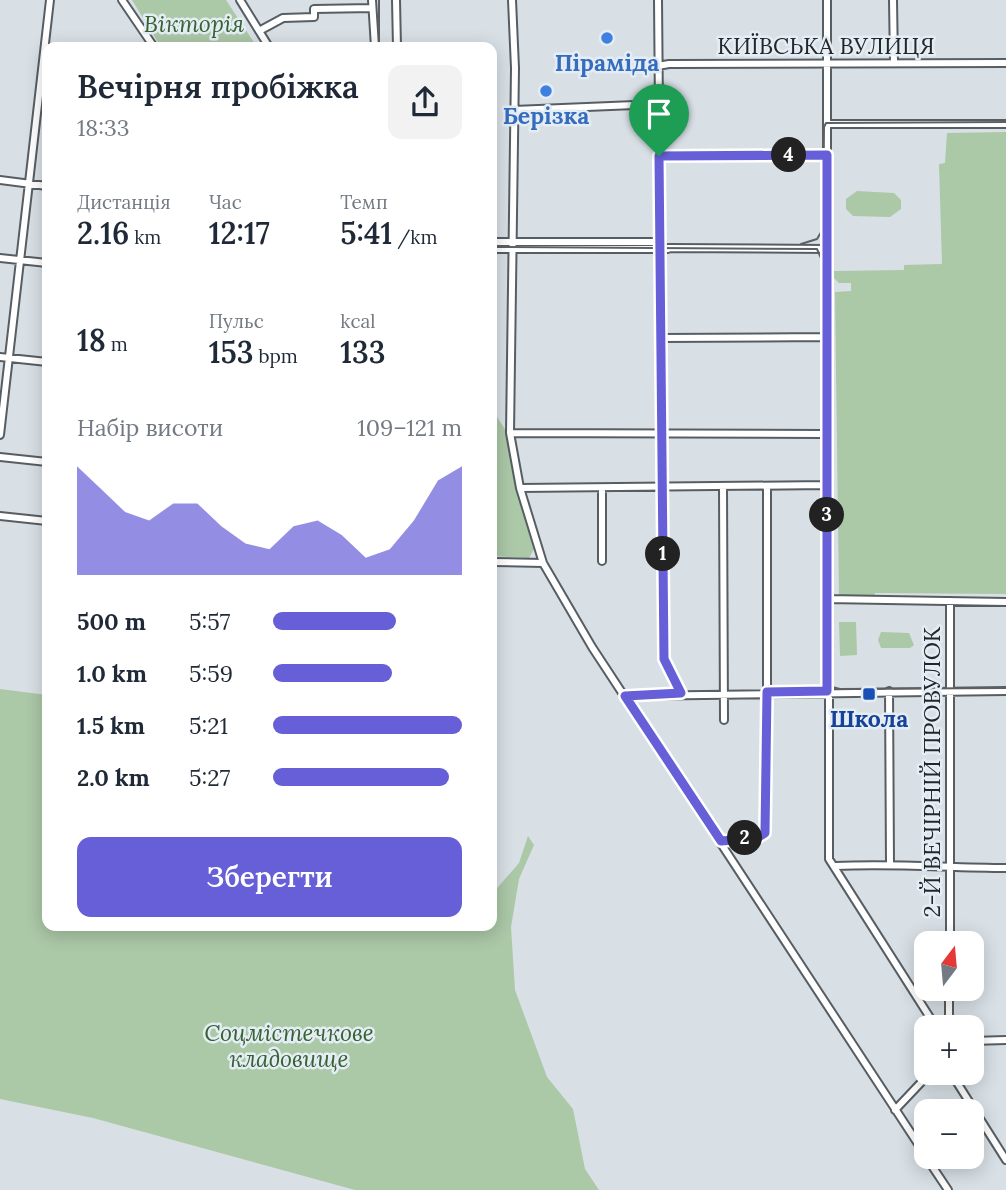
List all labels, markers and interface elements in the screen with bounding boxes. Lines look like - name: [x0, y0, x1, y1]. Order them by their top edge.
- park label: Вікторія: [144, 9, 244, 38]
- marker: Піраміда: [599, 30, 615, 46]
- street label: КИЇВСЬКА ВУЛИЦЯ: [717, 31, 935, 60]
- place label: Піраміда: [555, 48, 659, 77]
- button: share: [388, 65, 462, 139]
- text: Вечірня пробіжка: [77, 66, 359, 107]
- marker: Берізка: [538, 83, 554, 99]
- pin: [629, 84, 689, 156]
- icon: arrive: [640, 95, 678, 133]
- place label: Берізка: [503, 101, 589, 130]
- text: 18:33: [77, 113, 130, 142]
- pin: 4: [772, 138, 806, 172]
- text: 4: [783, 142, 794, 166]
- text: Дистанція: [77, 190, 171, 214]
- text: Час: [209, 190, 242, 214]
- text: Темп: [340, 190, 388, 214]
- text: 2.16: [77, 214, 129, 252]
- text: 12:17: [209, 214, 270, 252]
- text: 5:41: [340, 214, 392, 252]
- text: km: [129, 225, 161, 249]
- text: /km: [392, 225, 438, 249]
- text: Пульс: [209, 309, 264, 333]
- text: kcal: [340, 309, 375, 333]
- text: 18: [77, 321, 106, 359]
- text: m: [106, 332, 128, 356]
- text: 153: [209, 333, 253, 371]
- text: 133: [340, 333, 386, 371]
- text: bpm: [253, 344, 298, 368]
- text: Набір висоти: [77, 413, 223, 442]
- text: 109–121 m: [357, 413, 462, 442]
- pin: 3: [810, 498, 844, 532]
- text: 3: [821, 502, 832, 526]
- pin: 1: [646, 536, 680, 572]
- text: 1: [659, 541, 666, 565]
- text: 500 m: [77, 607, 146, 636]
- text: 5:57: [189, 607, 230, 636]
- street label: 2-Й ВЕЧІРНІЙ ПРОВУЛОК: [917, 626, 946, 917]
- text: 1.0 km: [77, 659, 147, 688]
- text: 5:59: [189, 659, 233, 688]
- marker: Школа: [861, 686, 877, 702]
- place label: Школа: [830, 704, 908, 733]
- text: 1.5 km: [77, 711, 145, 740]
- text: 5:21: [189, 711, 228, 740]
- text: 2.0 km: [77, 763, 150, 792]
- text: 5:27: [189, 763, 230, 792]
- pin: 2: [728, 820, 762, 856]
- text: 2: [739, 825, 750, 849]
- button: Зберегти: [77, 837, 462, 917]
- north arrow: [914, 931, 984, 1001]
- map controls: [914, 931, 984, 1169]
- button: +: [914, 1015, 984, 1085]
- park label: Соцмістечкове кладовище: [204, 1018, 374, 1073]
- button: −: [914, 1099, 984, 1169]

